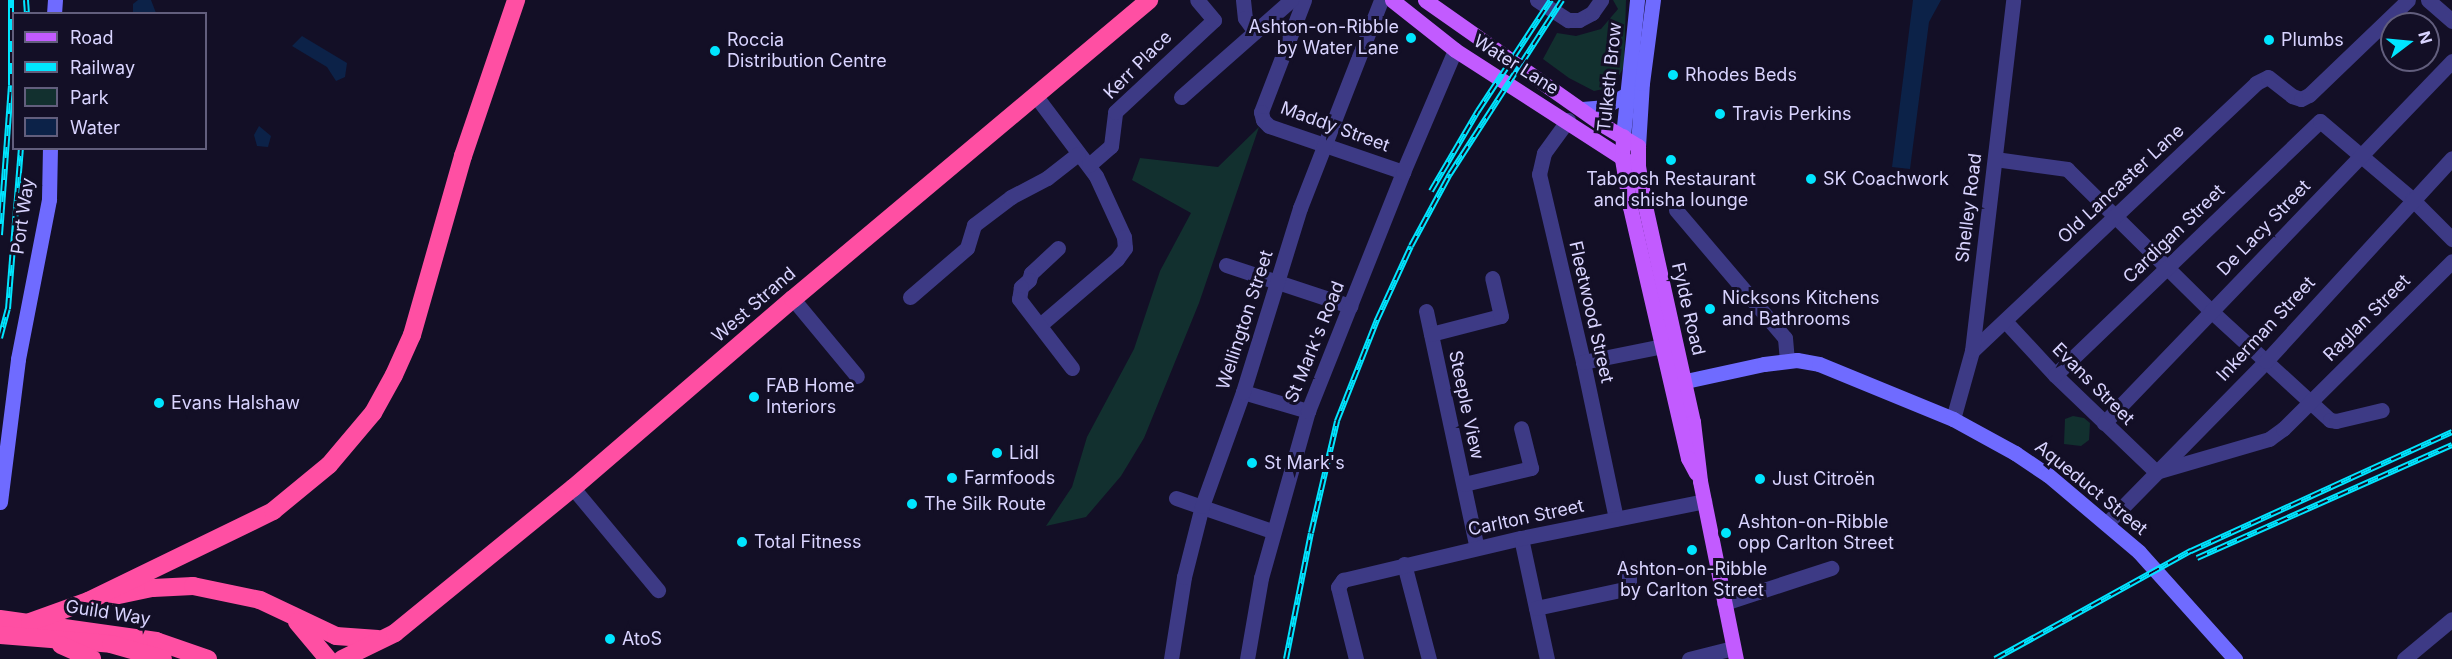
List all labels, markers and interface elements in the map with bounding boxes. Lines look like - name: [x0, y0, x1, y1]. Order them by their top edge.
- legend: [12, 12, 207, 150]
- north arrow: [2380, 12, 2440, 72]
- place label: Ashton-on-Ribble by Water Lane: [1248, 17, 1399, 60]
- street label: Tulketh Brow: [1593, 21, 1627, 133]
- street label: Kerr Place: [1099, 26, 1177, 104]
- text: Road: [70, 27, 113, 48]
- place label: Plumbs: [2281, 29, 2344, 51]
- text: N: [2414, 29, 2437, 46]
- place label: Roccia Distribution Centre: [727, 30, 887, 72]
- street label: Water Lane: [1469, 30, 1563, 100]
- marker: Ashton-on-Ribble by Water Lane: [1404, 31, 1418, 45]
- marker: Plumbs: [2262, 33, 2276, 47]
- marker: Roccia Distribution Centre: [708, 44, 722, 58]
- text: Railway: [70, 57, 135, 78]
- place label: Rhodes Beds: [1685, 64, 1797, 86]
- marker: Rhodes Beds: [1666, 68, 1680, 82]
- text: Park: [70, 87, 109, 108]
- street label: Maddy Street: [1278, 97, 1392, 157]
- place label: Travis Perkins: [1732, 103, 1852, 125]
- marker: Travis Perkins: [1713, 107, 1727, 121]
- text: Water: [70, 117, 120, 138]
- street label: Old Lancaster Lane: [2053, 120, 2189, 248]
- street label: Shelley Road: [1952, 152, 1986, 264]
- marker: Taboosh Restaurant and shisha lounge: [1664, 153, 1678, 167]
- place label: SK Coachwork: [1823, 168, 1949, 190]
- place label: Taboosh Restaurant and shisha lounge: [1586, 169, 1756, 212]
- marker: SK Coachwork: [1804, 172, 1818, 186]
- street label: Port Way: [7, 176, 39, 256]
- street label: De Lacy Street: [2213, 176, 2315, 280]
- street label: Cardigan Street: [2119, 180, 2229, 288]
- street label: Fleetwood Street: [1564, 239, 1618, 385]
- street label: Wellington Street: [1212, 248, 1278, 392]
- street label: Fylde Road: [1667, 260, 1709, 358]
- street label: West Strand: [708, 263, 800, 347]
- street label: Raglan Street: [2319, 270, 2415, 366]
- street label: Inkerman Street: [2212, 272, 2320, 386]
- street label: St Mark's Road: [1281, 278, 1349, 406]
- place label: Nicksons Kitchens and Bathrooms: [1722, 288, 1880, 330]
- marker: Nicksons Kitchens and Bathrooms: [1703, 302, 1717, 316]
- street label: Evans Street: [2048, 339, 2138, 429]
- street label: Steeple View: [1444, 349, 1488, 461]
- place label: FAB Home Interiors: [766, 376, 855, 418]
- marker: FAB Home Interiors: [747, 390, 761, 404]
- place label: Evans Halshaw: [171, 392, 300, 414]
- marker: Evans Halshaw: [152, 396, 166, 410]
- street label: Aqueduct Street: [2030, 436, 2152, 540]
- place label: Lidl: [1009, 442, 1039, 464]
- marker: Lidl: [990, 446, 1004, 460]
- place label: St Mark's: [1264, 452, 1345, 474]
- marker: St Mark's: [1245, 456, 1259, 470]
- place label: Farmfoods: [964, 467, 1055, 489]
- place label: Just Citroën: [1772, 468, 1875, 490]
- marker: Farmfoods: [945, 471, 959, 485]
- marker: Just Citroën: [1753, 472, 1767, 486]
- place label: The Silk Route: [924, 493, 1046, 515]
- street label: Carlton Street: [1466, 495, 1586, 541]
- marker: The Silk Route: [905, 497, 919, 511]
- place label: Ashton-on-Ribble opp Carlton Street: [1738, 512, 1894, 554]
- marker: Ashton-on-Ribble opp Carlton Street: [1719, 526, 1733, 540]
- place label: Total Fitness: [754, 531, 862, 553]
- marker: Total Fitness: [735, 535, 749, 549]
- marker: Ashton-on-Ribble by Carlton Street: [1685, 543, 1699, 557]
- place label: Ashton-on-Ribble by Carlton Street: [1617, 559, 1767, 602]
- street label: Guild Way: [64, 596, 152, 630]
- place label: AtoS: [622, 628, 662, 650]
- marker: AtoS: [603, 632, 617, 646]

